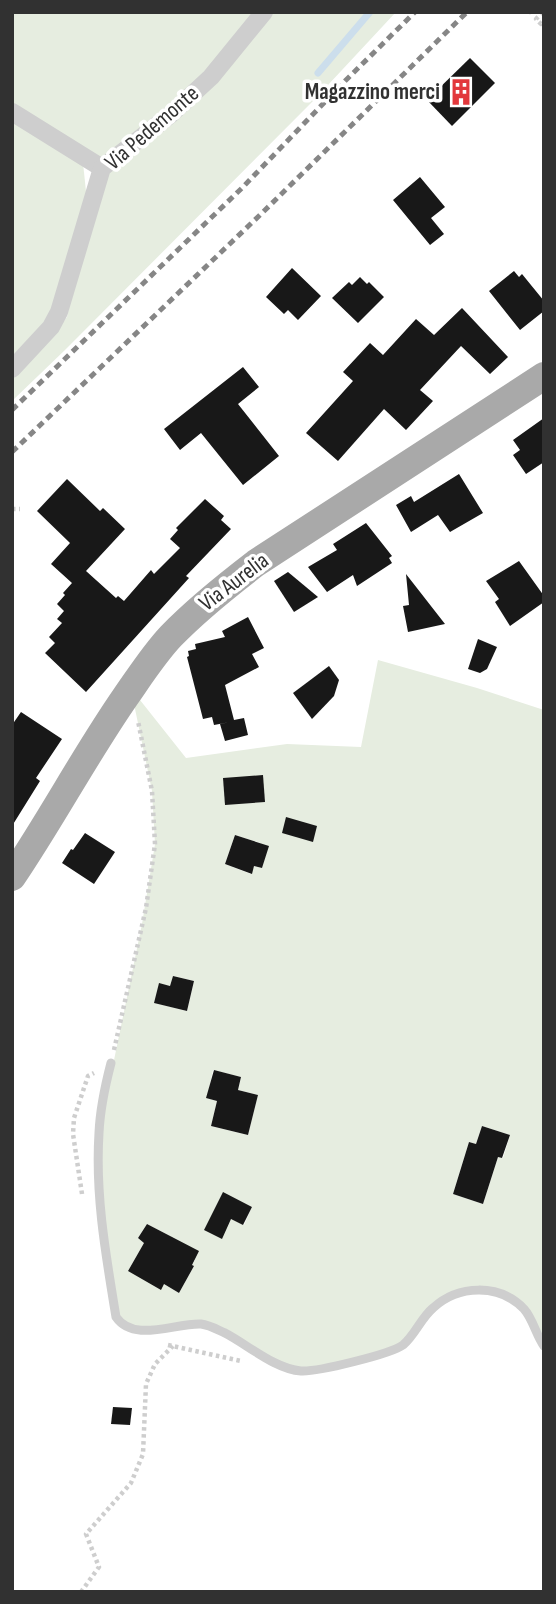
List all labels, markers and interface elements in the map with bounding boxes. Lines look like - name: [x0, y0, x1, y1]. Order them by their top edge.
- building icon: Magazzino merci: [446, 77, 476, 107]
- place label: Magazzino merci: [305, 78, 440, 106]
- street label: Via Pedemonte: [99, 80, 205, 176]
- street label: Via Aurelia: [194, 547, 274, 617]

